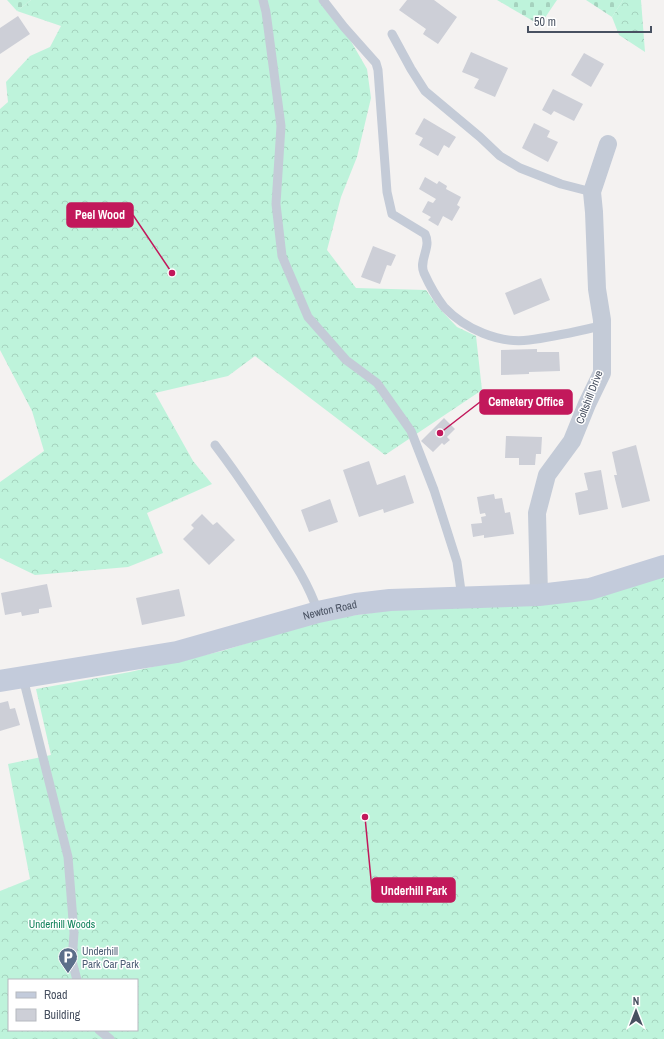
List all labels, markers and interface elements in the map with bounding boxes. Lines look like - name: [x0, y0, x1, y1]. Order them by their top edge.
- scale bar: [528, 8, 651, 34]
- text: 50 m: [534, 14, 556, 30]
- callout: Peel Wood: [67, 203, 133, 227]
- text: Peel Wood: [75, 207, 125, 223]
- street label: Coltshill Drive: [572, 368, 606, 426]
- callout: Cemetery Office: [480, 390, 572, 414]
- text: Cemetery Office: [488, 394, 564, 410]
- street label: Newton Road: [301, 597, 358, 623]
- callout: Underhill Park: [372, 878, 455, 902]
- text: Underhill Park: [381, 883, 448, 899]
- park label: Underhill Woods: [29, 917, 96, 931]
- place label: Underhill Park Car Park: [82, 944, 139, 971]
- parking icon: Underhill Park Car Park: [57, 946, 79, 974]
- legend: [8, 979, 138, 1031]
- text: Road: [44, 987, 68, 1003]
- north arrow: [616, 991, 656, 1031]
- text: N: [633, 994, 639, 1008]
- text: Building: [44, 1007, 81, 1023]

